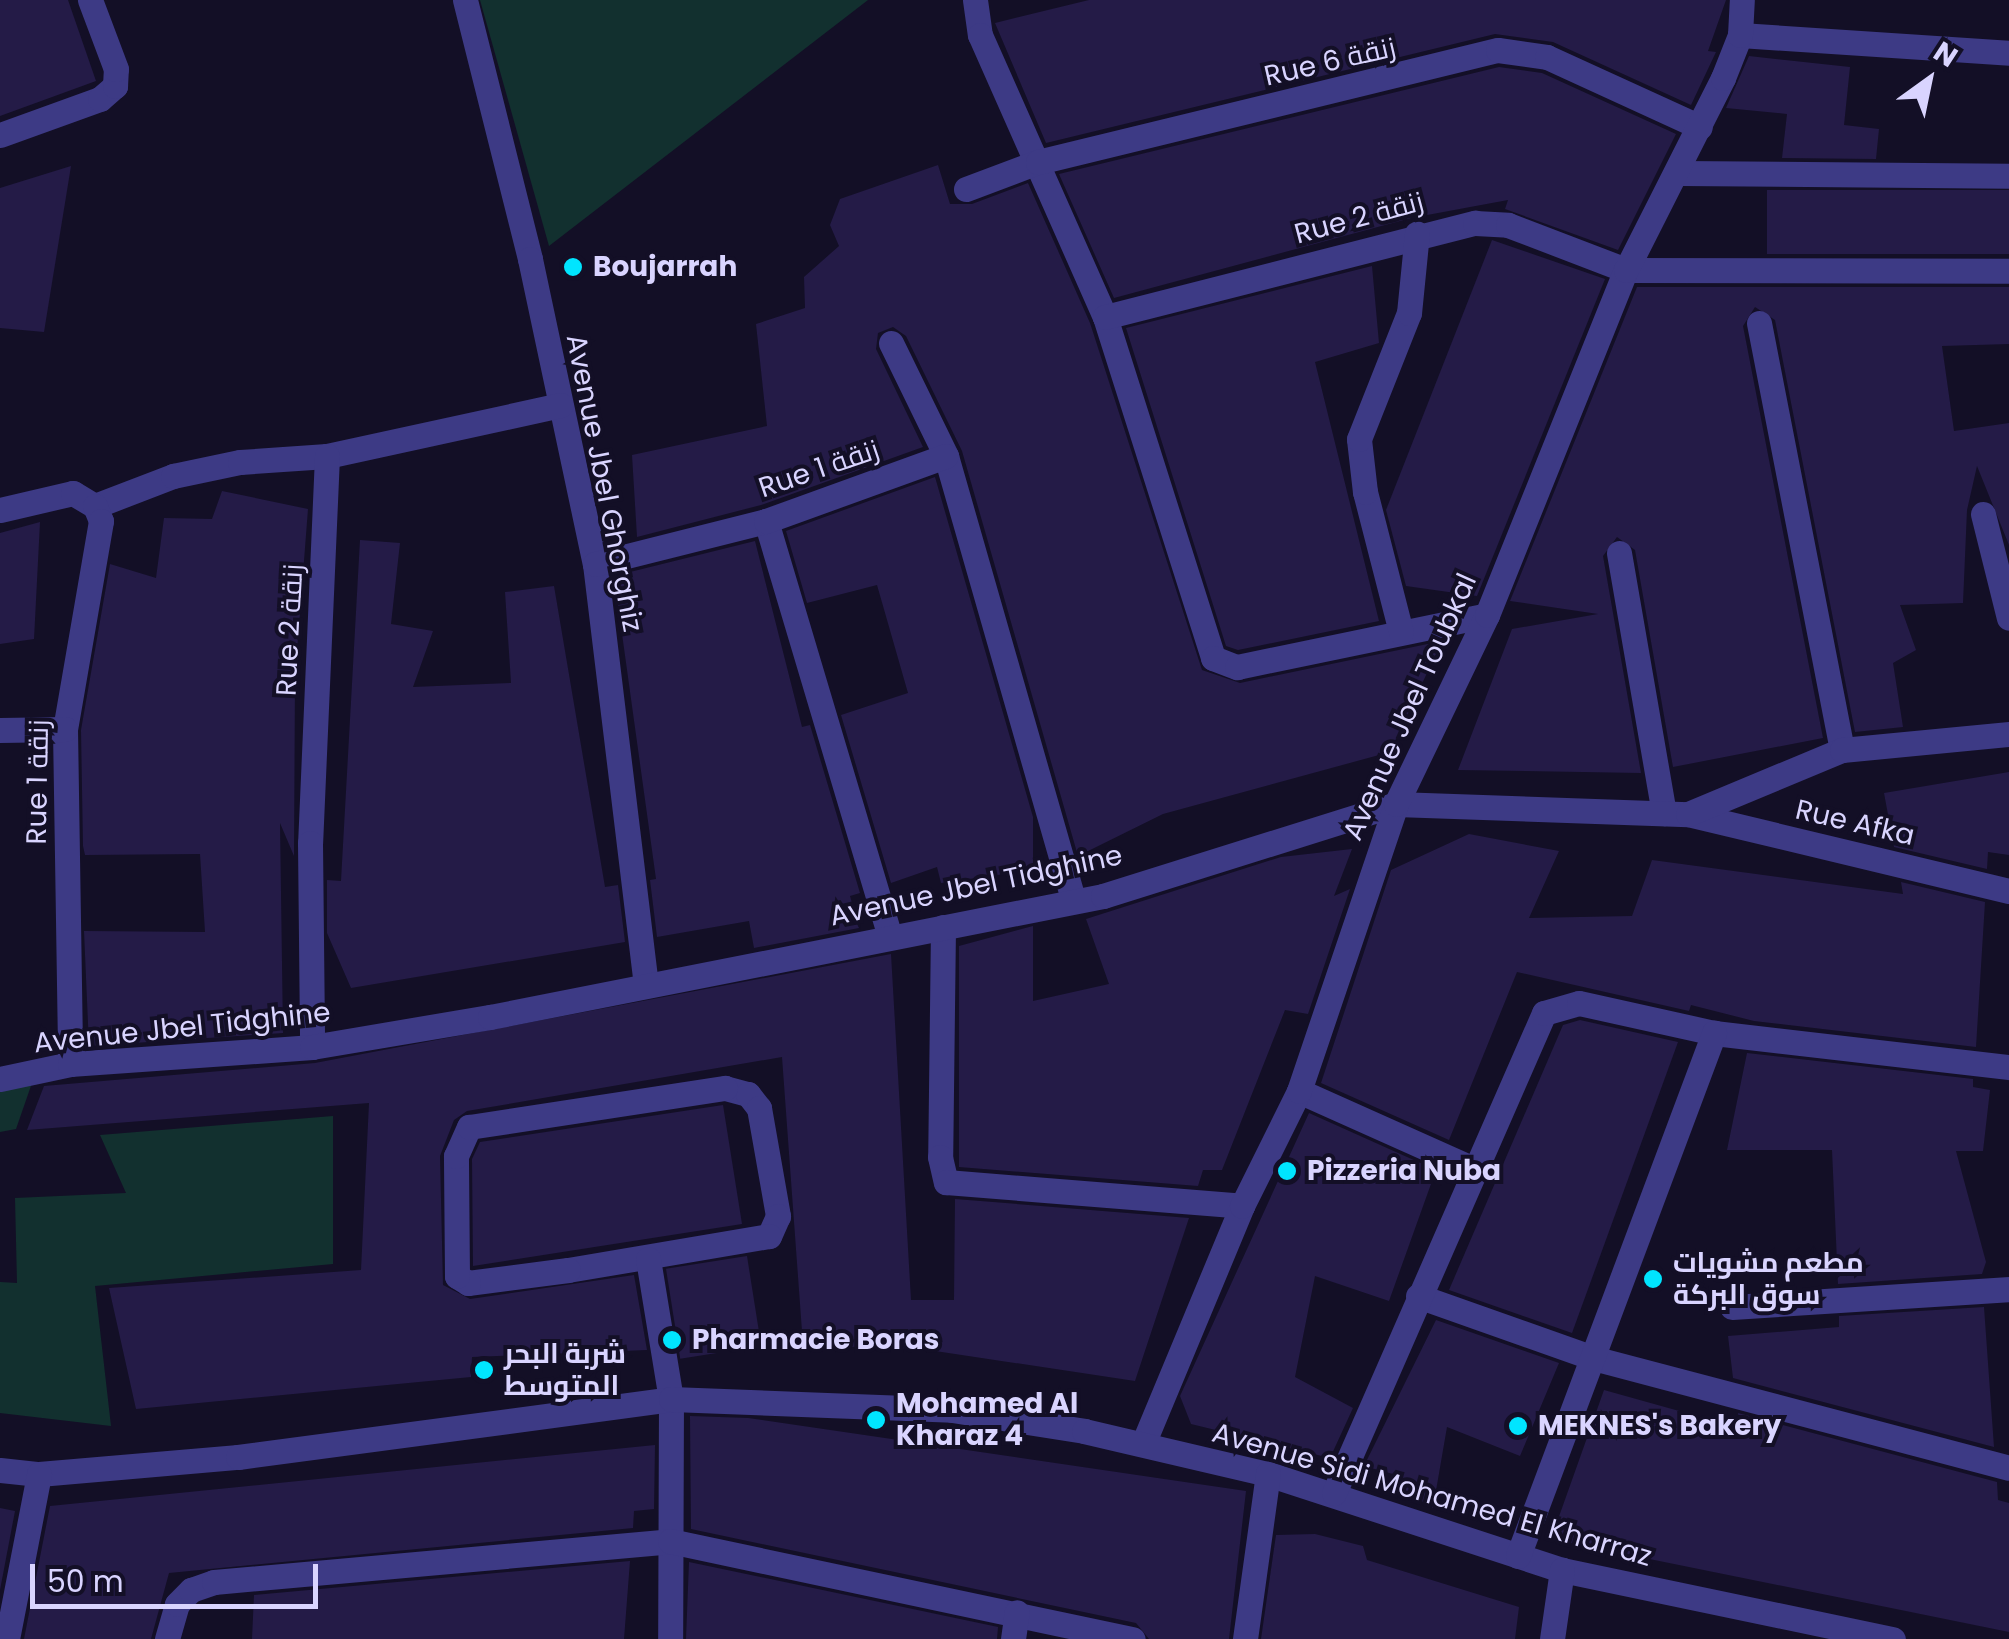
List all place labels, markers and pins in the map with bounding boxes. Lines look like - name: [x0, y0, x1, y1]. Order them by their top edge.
- place label: Boujarrah: [593, 250, 737, 284]
- marker: Boujarrah: [562, 256, 584, 278]
- place label: Pizzeria Nuba: [1307, 1154, 1501, 1188]
- marker: Pizzeria Nuba: [1276, 1160, 1298, 1182]
- place label: مطعم مشويات سوق البركة: [1673, 1246, 1864, 1312]
- marker: مطعم مشويات سوق البركة: [1642, 1268, 1664, 1290]
- place label: Pharmacie Boras: [692, 1323, 939, 1357]
- marker: Pharmacie Boras: [661, 1329, 683, 1351]
- place label: شربة البحر المتوسط: [504, 1337, 626, 1403]
- marker: شربة البحر المتوسط: [473, 1359, 495, 1381]
- place label: Mohamed Al Kharaz 4: [896, 1387, 1078, 1453]
- marker: Mohamed Al Kharaz 4: [865, 1409, 887, 1431]
- place label: MEKNES's Bakery: [1538, 1409, 1781, 1443]
- marker: MEKNES's Bakery: [1507, 1415, 1529, 1437]

